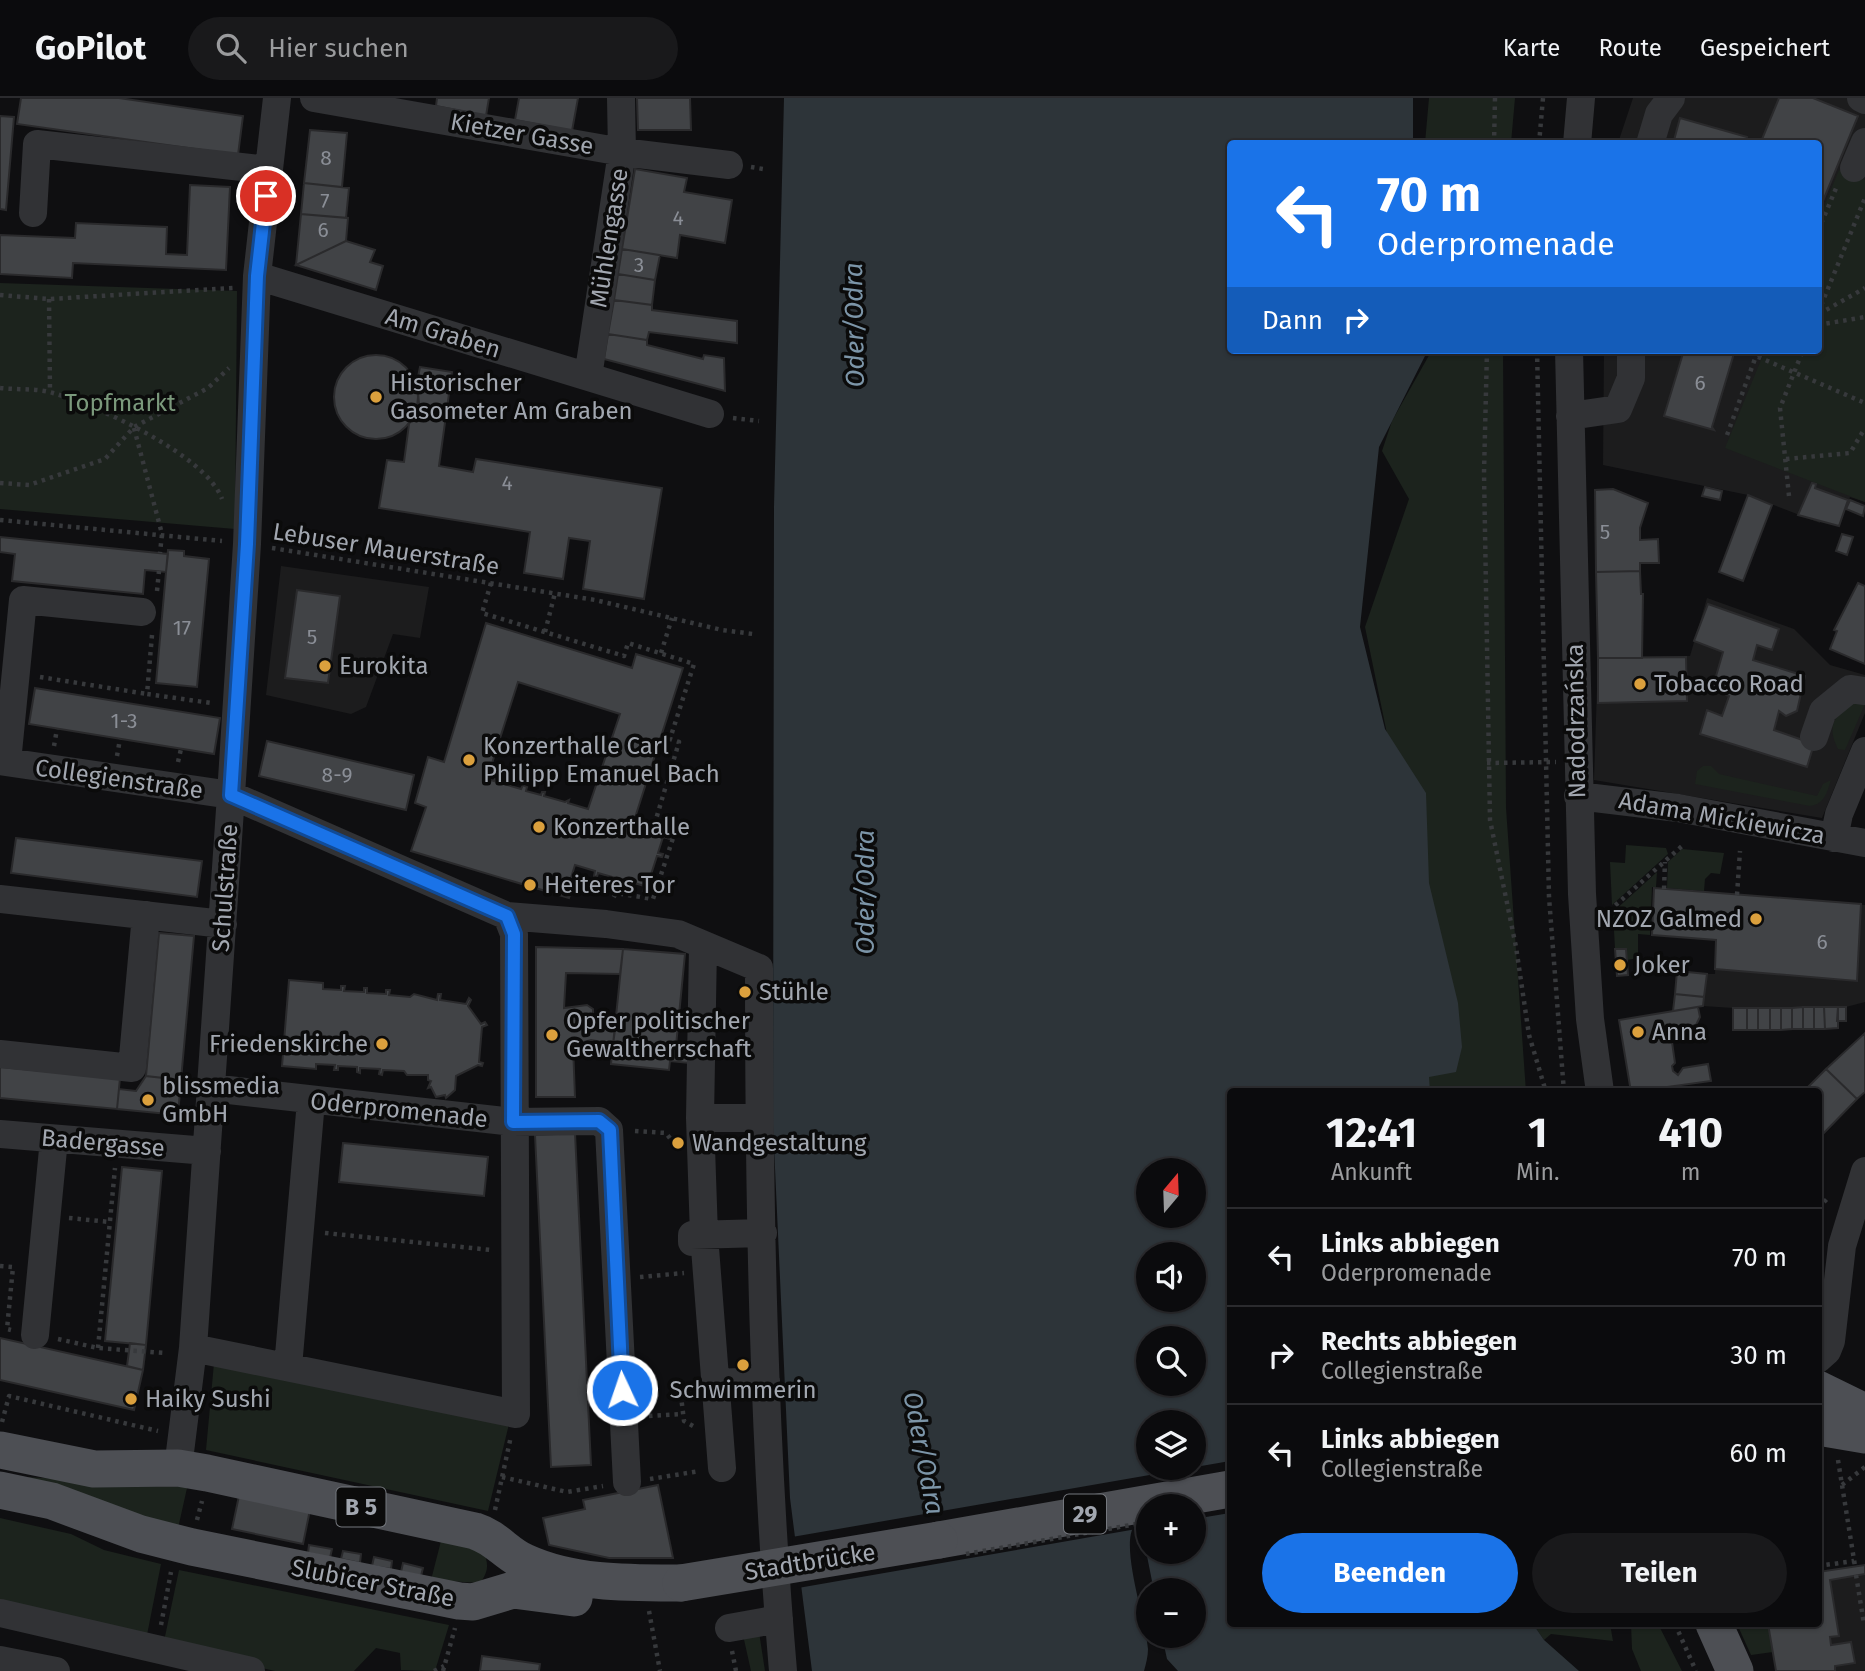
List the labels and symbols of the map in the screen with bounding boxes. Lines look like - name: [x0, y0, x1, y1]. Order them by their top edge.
- street label: Kietzer Gasse: [448, 108, 596, 160]
- house number: 8: [320, 145, 332, 171]
- pin: [236, 166, 296, 226]
- street label: Mühlengasse: [584, 166, 634, 310]
- house number: 7: [320, 188, 330, 214]
- house number: 4: [672, 205, 684, 231]
- house number: 6: [317, 217, 329, 243]
- house number: 3: [634, 252, 644, 278]
- water label: Oder/Odra: [838, 262, 871, 388]
- street label: Am Graben: [382, 302, 504, 364]
- place label: Historischer Gasometer Am Graben: [390, 369, 633, 425]
- house number: 6: [1694, 370, 1706, 396]
- park label: Topfmarkt: [64, 389, 176, 417]
- marker: Historischer Gasometer Am Graben: [368, 389, 384, 405]
- house number: 4: [501, 470, 513, 496]
- street label: Lebuser Mauerstraße: [271, 517, 501, 581]
- house number: 5: [1600, 519, 1610, 545]
- house number: 17: [173, 615, 191, 641]
- house number: 5: [307, 624, 317, 650]
- street label: Nadodrzańska: [1561, 643, 1591, 799]
- place label: Eurokita: [339, 652, 429, 680]
- marker: Eurokita: [317, 658, 333, 674]
- place label: Tobacco Road: [1654, 670, 1804, 698]
- marker: Tobacco Road: [1632, 676, 1648, 692]
- house number: 1-3: [111, 708, 137, 734]
- place label: Konzerthalle Carl Philipp Emanuel Bach: [483, 732, 720, 788]
- marker: Konzerthalle Carl Philipp Emanuel Bach: [461, 752, 477, 768]
- street label: Collegienstraße: [33, 753, 205, 805]
- house number: 8-9: [322, 762, 352, 788]
- street label: Adama Mickiewicza: [1617, 786, 1827, 850]
- place label: Konzerthalle: [553, 813, 690, 841]
- marker: Konzerthalle: [531, 819, 547, 835]
- street label: Schulstraße: [207, 823, 243, 953]
- water label: Oder/Odra: [850, 830, 881, 954]
- place label: Heiteres Tor: [544, 871, 676, 899]
- marker: Heiteres Tor: [522, 877, 538, 893]
- place label: NZOZ Galmed: [1596, 905, 1742, 933]
- marker: NZOZ Galmed: [1748, 911, 1764, 927]
- house number: 6: [1816, 929, 1828, 955]
- place label: Joker: [1634, 951, 1690, 979]
- marker: Joker: [1612, 957, 1628, 973]
- place label: Stühle: [759, 978, 829, 1006]
- marker: Stühle: [737, 984, 753, 1000]
- place label: Opfer politischer Gewaltherrschaft: [566, 1007, 752, 1063]
- place label: Anna: [1652, 1018, 1707, 1046]
- marker: Anna: [1630, 1024, 1646, 1040]
- marker: Opfer politischer Gewaltherrschaft: [544, 1027, 560, 1043]
- place label: Friedenskirche: [209, 1030, 368, 1058]
- marker: Friedenskirche: [374, 1036, 390, 1052]
- place label: blissmedia GmbH: [162, 1072, 280, 1128]
- street label: Oderpromenade: [309, 1087, 489, 1133]
- marker: blissmedia GmbH: [140, 1092, 156, 1108]
- street label: Badergasse: [40, 1124, 166, 1162]
- place label: Wandgestaltung: [692, 1129, 867, 1157]
- marker: Wandgestaltung: [670, 1135, 686, 1151]
- north arrow: [1136, 1158, 1206, 1228]
- position arrow: [585, 1353, 659, 1427]
- marker: Schwimmerin: [735, 1357, 751, 1373]
- place label: Schwimmerin: [670, 1376, 816, 1404]
- place label: Haiky Sushi: [145, 1385, 271, 1413]
- water label: Oder/Odra: [896, 1389, 951, 1517]
- marker: Haiky Sushi: [123, 1391, 139, 1407]
- road number: B 5: [336, 1488, 386, 1526]
- road number: 29: [1064, 1494, 1106, 1534]
- street label: Stadtbrücke: [743, 1538, 877, 1586]
- street label: Slubicer Straße: [289, 1553, 457, 1613]

